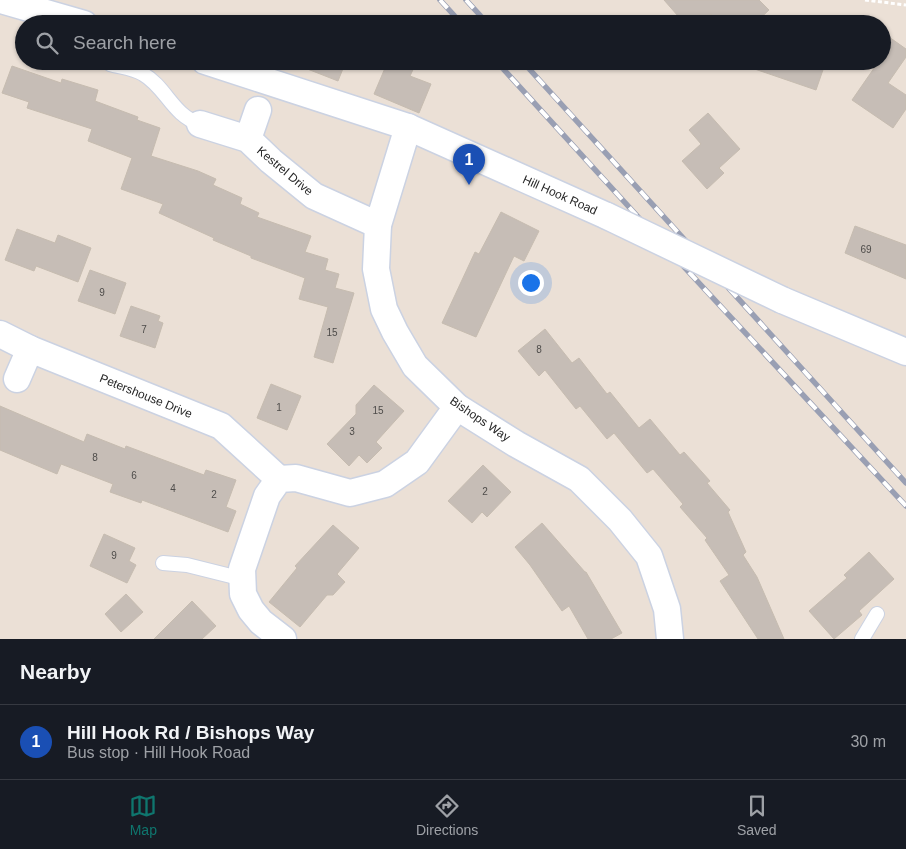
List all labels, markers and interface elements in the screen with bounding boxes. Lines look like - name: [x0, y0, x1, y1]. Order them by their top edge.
- search box: [15, 15, 891, 70]
- icon: search: [33, 29, 61, 57]
- text: Search here: [73, 32, 177, 53]
- street label: Kestrel Drive: [254, 144, 316, 199]
- pin: 1: [453, 144, 485, 185]
- street label: Hill Hook Road: [521, 172, 599, 218]
- house number: 69: [860, 244, 872, 255]
- your location: [518, 270, 544, 296]
- house number: 9: [99, 287, 105, 298]
- house number: 7: [141, 324, 147, 335]
- house number: 15: [326, 327, 338, 338]
- house number: 8: [536, 344, 542, 355]
- street label: Petershouse Drive: [98, 371, 195, 421]
- street label: Bishops Way: [447, 394, 513, 444]
- house number: 1: [276, 402, 282, 413]
- house number: 15: [372, 405, 384, 416]
- house number: 3: [349, 426, 355, 437]
- house number: 8: [92, 452, 98, 463]
- house number: 6: [131, 470, 137, 481]
- house number: 4: [170, 483, 176, 494]
- house number: 2: [482, 486, 488, 497]
- house number: 2: [211, 489, 217, 500]
- house number: 9: [111, 550, 117, 561]
- text: Nearby: [20, 660, 91, 683]
- text: Hill Hook Rd / Bishops Way: [67, 722, 314, 743]
- text: 1: [32, 733, 40, 750]
- text: 30 m: [850, 733, 886, 750]
- text: Bus stop · Hill Hook Road: [67, 744, 250, 761]
- tab: Map: [129, 792, 157, 838]
- tab: Directions: [416, 792, 478, 838]
- tab: Saved: [737, 792, 777, 838]

